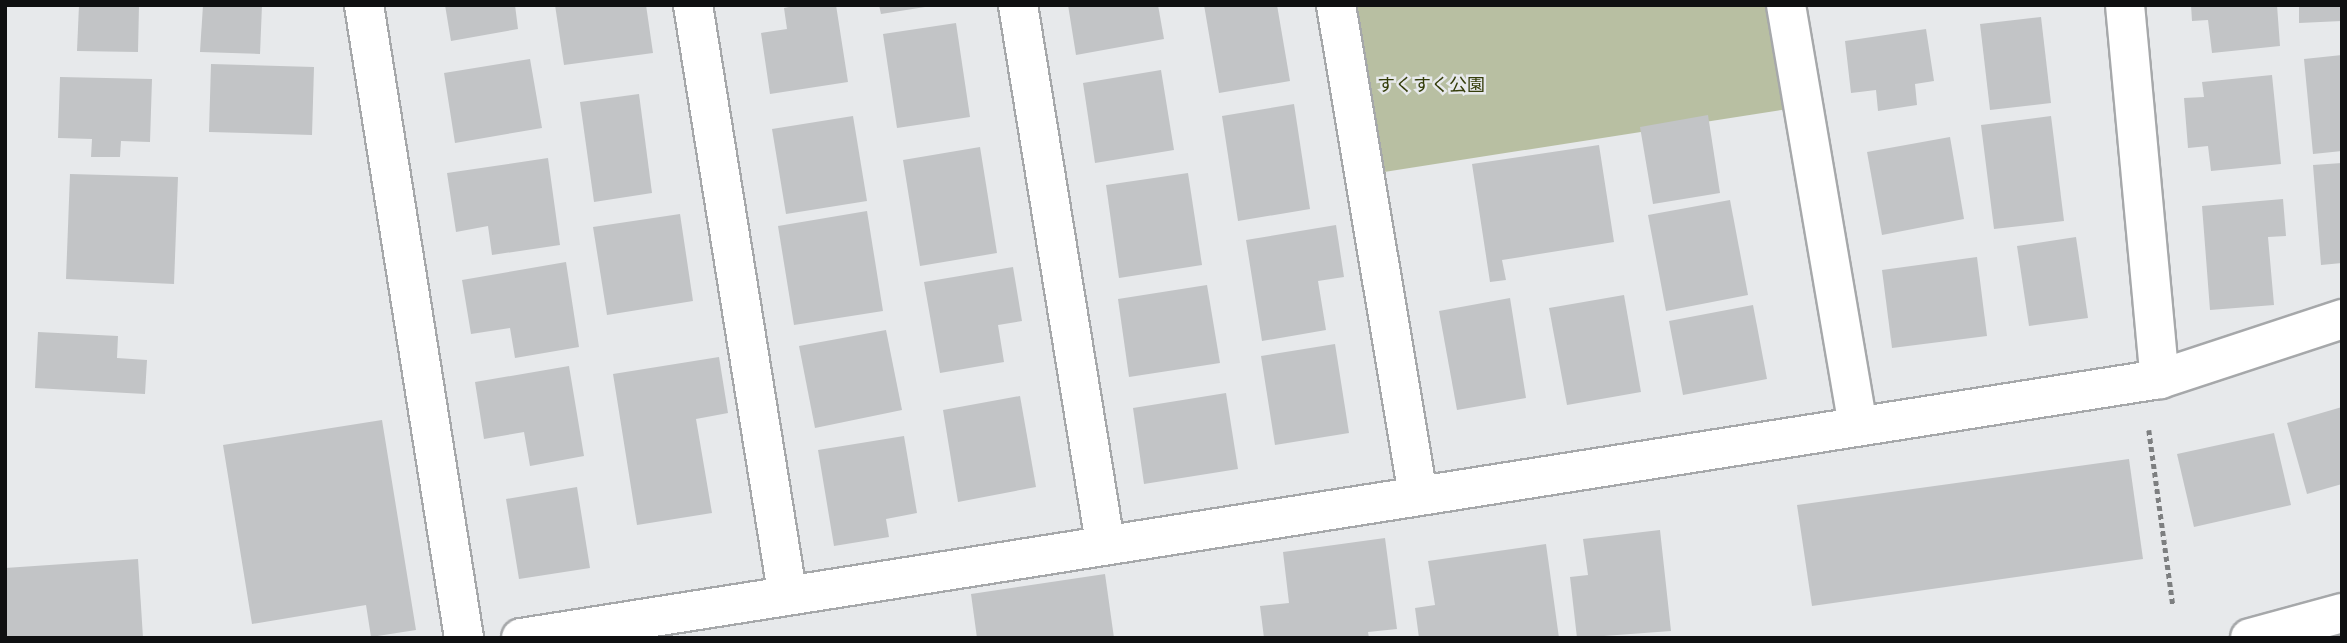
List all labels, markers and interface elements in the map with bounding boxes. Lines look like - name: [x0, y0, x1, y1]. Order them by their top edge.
- park label: すくすく公園: [1377, 74, 1485, 96]

